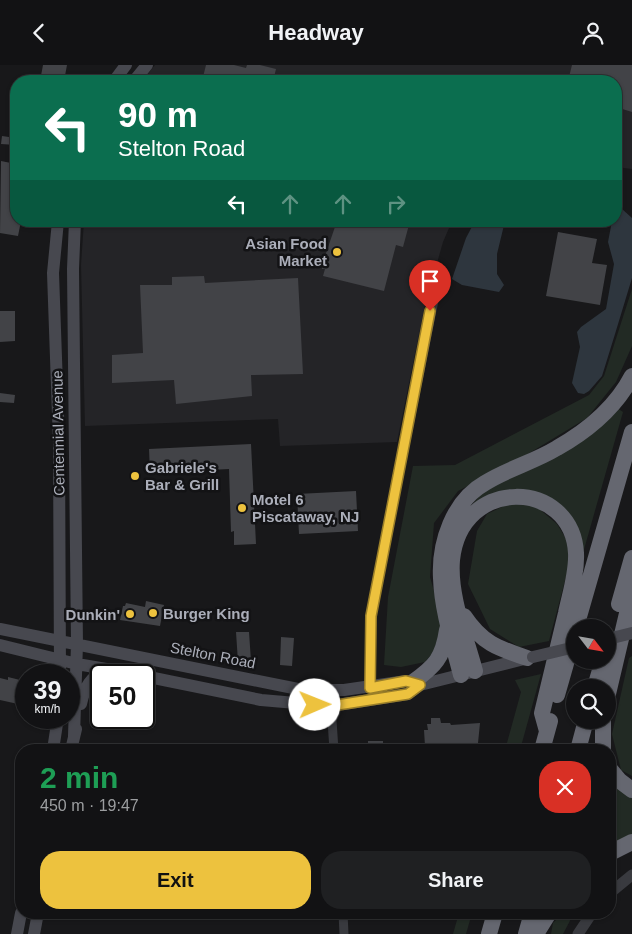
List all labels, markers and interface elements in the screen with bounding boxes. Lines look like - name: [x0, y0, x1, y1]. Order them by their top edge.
- icon: back: [25, 19, 53, 47]
- icon: person: [579, 19, 607, 47]
- text: Headway: [268, 20, 364, 45]
- icon: left: [35, 95, 100, 160]
- text: 90 m: [118, 95, 198, 134]
- text: Stelton Road: [118, 136, 245, 161]
- icon: left: [223, 190, 251, 218]
- icon: ahead: [276, 190, 304, 218]
- icon: ahead: [329, 190, 357, 218]
- icon: right: [382, 190, 410, 218]
- place label: Asian Food Market: [245, 235, 327, 269]
- marker: Asian Food Market: [331, 246, 343, 258]
- pin: [409, 260, 451, 311]
- icon: arrive: [416, 267, 444, 295]
- street label: Centennial Avenue: [48, 370, 68, 496]
- place label: Gabriele's Bar & Grill: [145, 459, 219, 493]
- marker: Gabriele's Bar & Grill: [129, 470, 141, 482]
- place label: Motel 6 Piscataway, NJ: [252, 491, 359, 525]
- marker: Motel 6 Piscataway, NJ: [236, 502, 248, 514]
- place label: Burger King: [163, 605, 250, 622]
- place label: Dunkin': [66, 606, 120, 623]
- marker: Burger King: [147, 607, 159, 619]
- marker: Dunkin': [124, 608, 136, 620]
- north arrow: [566, 619, 616, 669]
- map controls: [566, 619, 616, 729]
- street label: Stelton Road: [169, 638, 257, 672]
- speed limit sign: 50: [90, 664, 155, 729]
- text: 39: [34, 676, 61, 704]
- position arrow: [288, 678, 340, 730]
- button: search: [566, 679, 616, 729]
- text: km/h: [34, 702, 61, 716]
- text: 2 min: [40, 761, 118, 794]
- button: close: [539, 761, 591, 813]
- text: 450 m · 19:47: [40, 797, 139, 814]
- button: Exit: [40, 851, 311, 909]
- button: Share: [321, 851, 591, 909]

